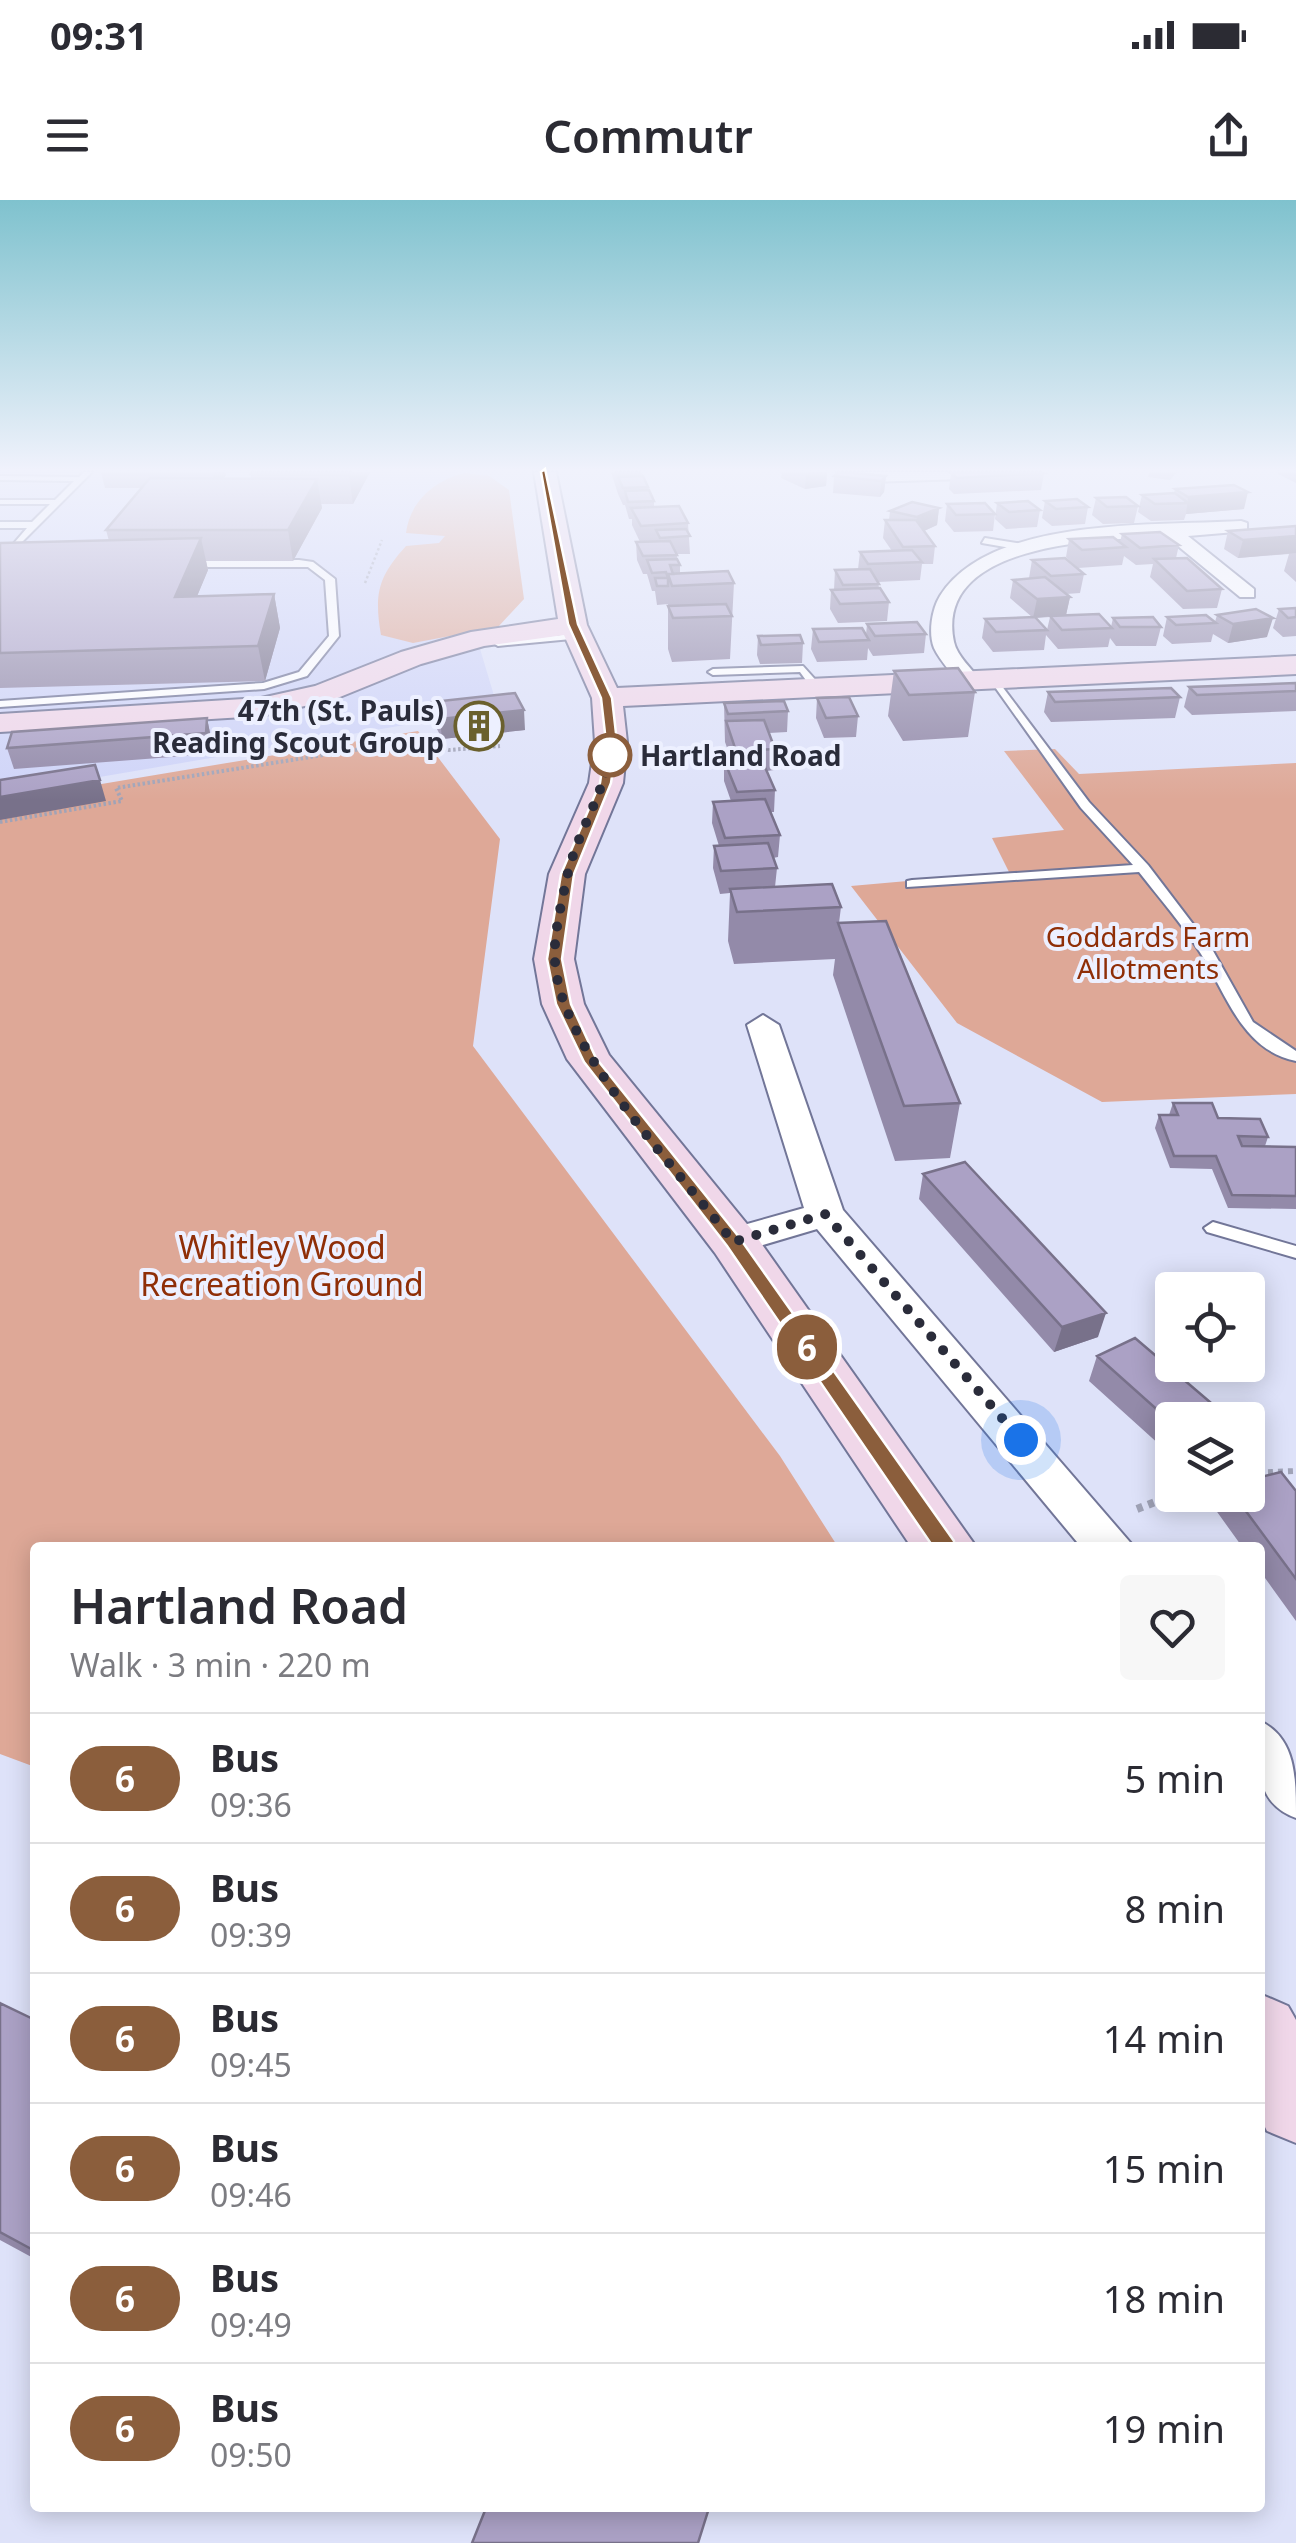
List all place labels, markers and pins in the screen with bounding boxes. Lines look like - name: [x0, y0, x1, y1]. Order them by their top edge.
- place label: 47th (St. Pauls) Reading Scout Group: [152, 691, 444, 761]
- building icon: 47th (St. Pauls) Reading Scout Group: [453, 700, 505, 752]
- marker: Hartland Road: [589, 734, 631, 776]
- place label: Hartland Road: [640, 736, 842, 774]

